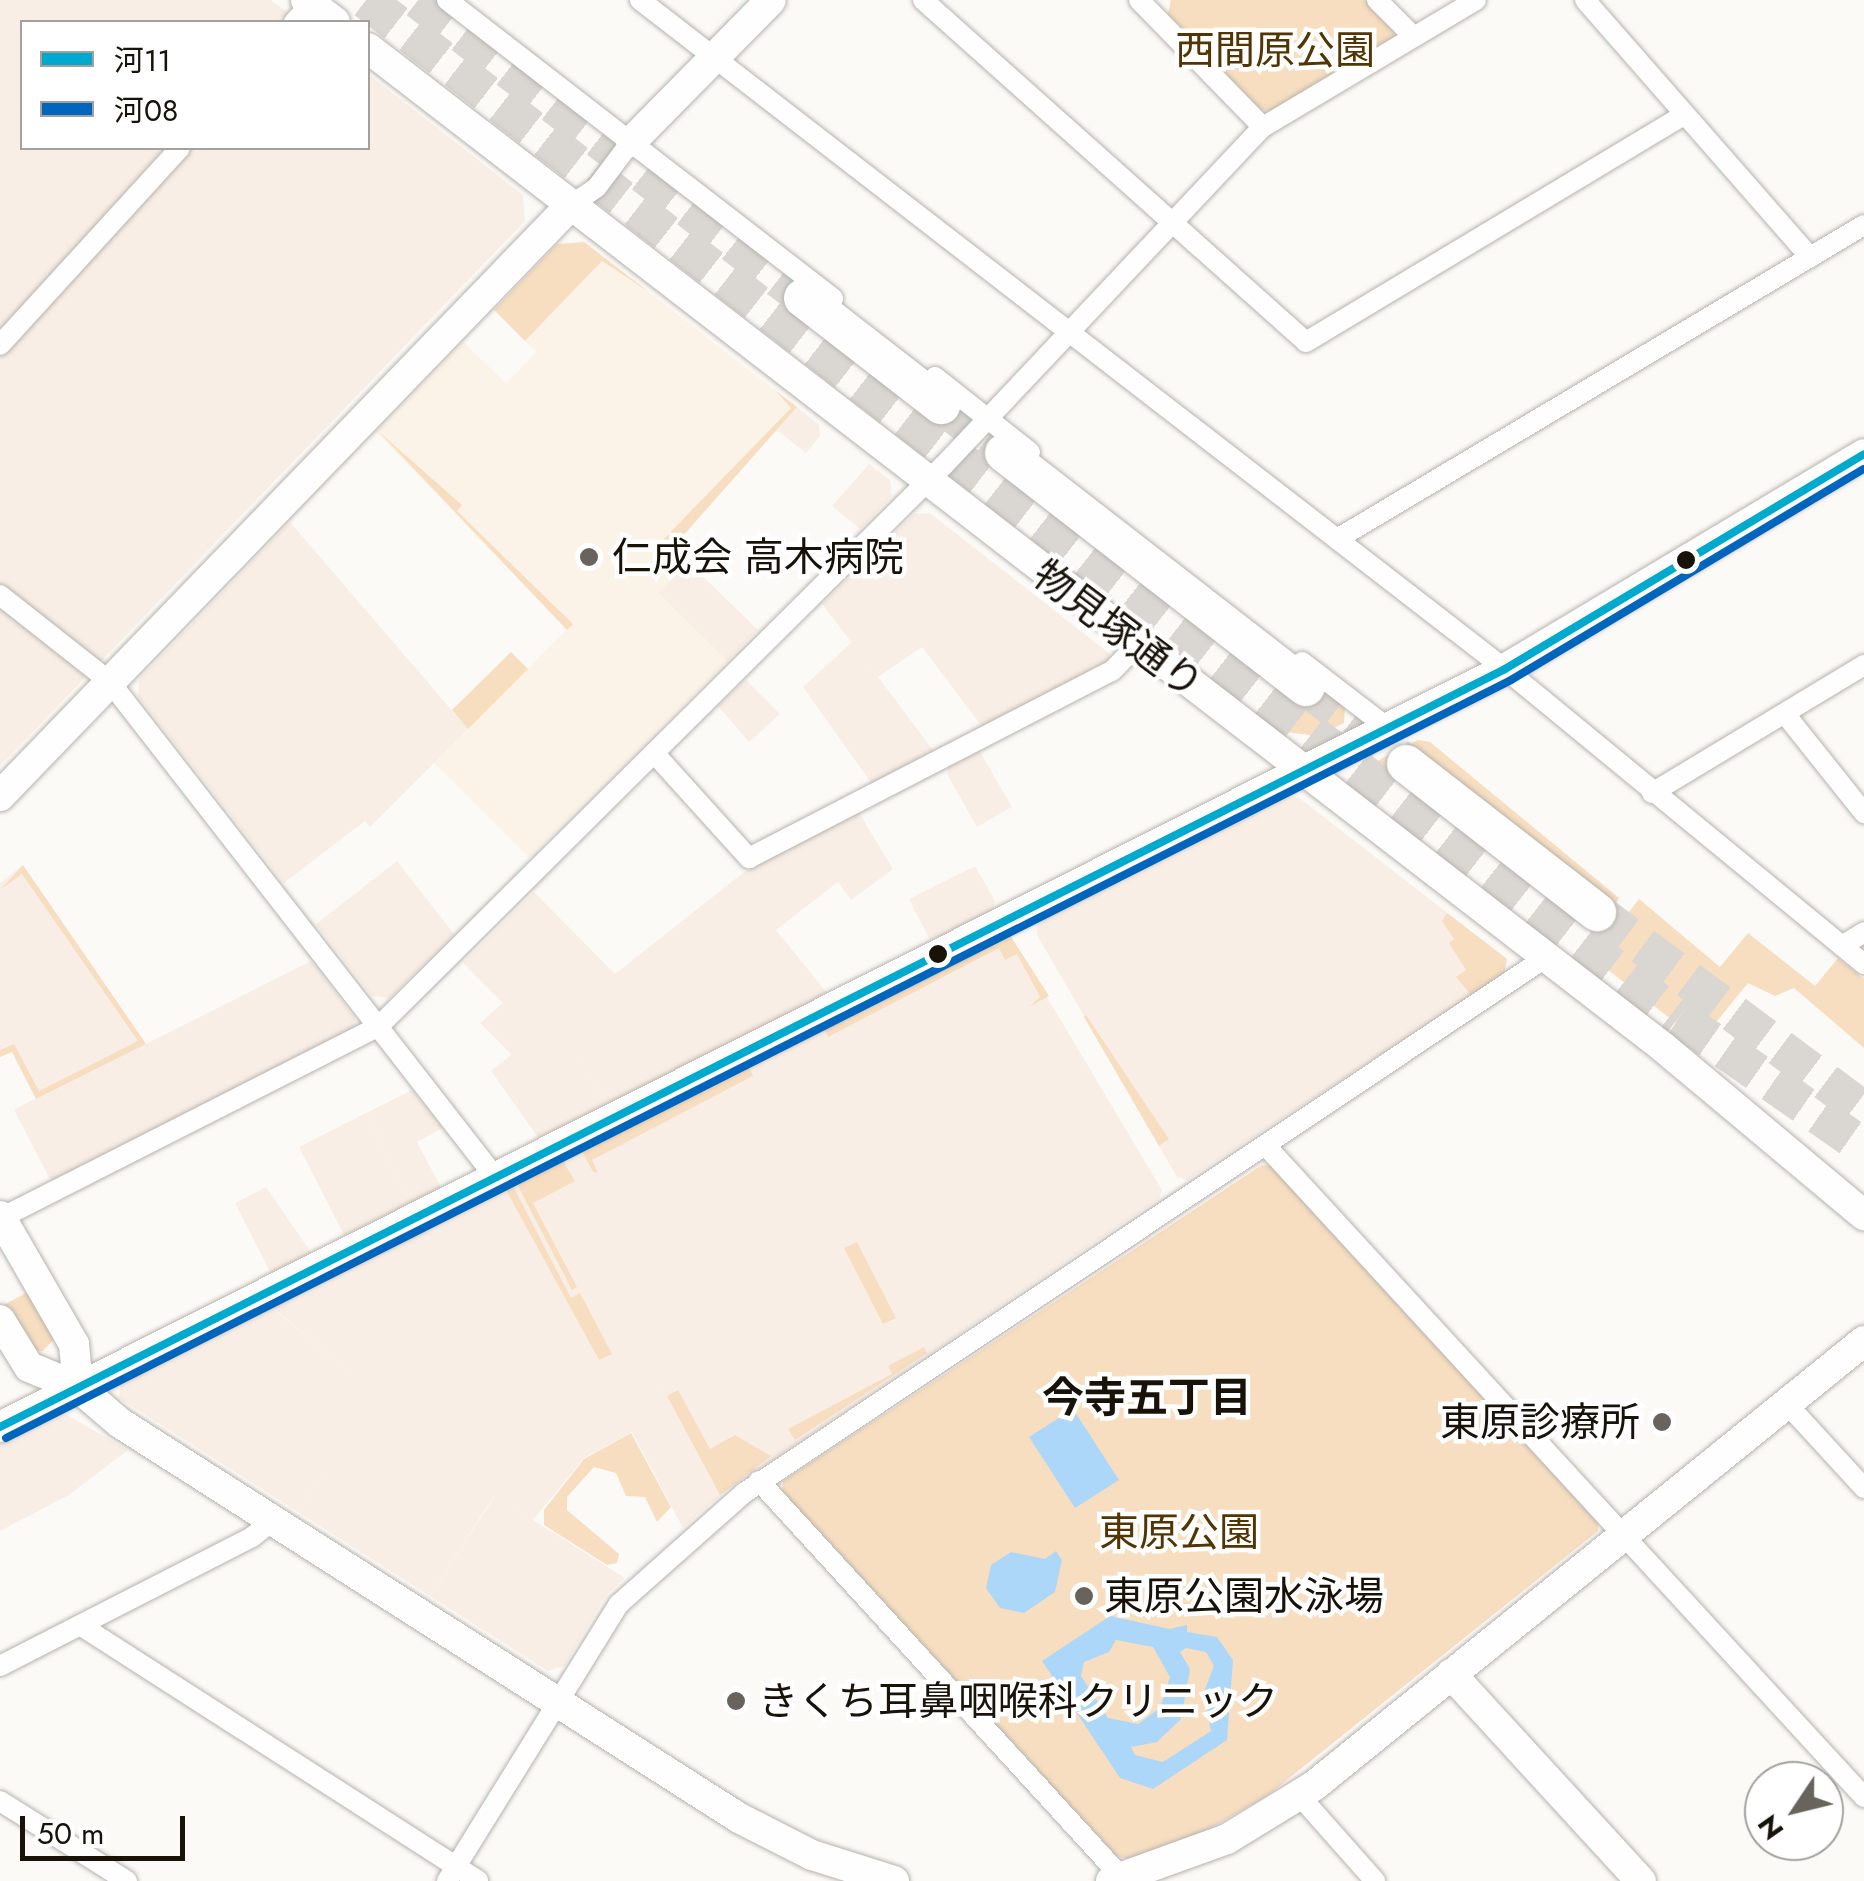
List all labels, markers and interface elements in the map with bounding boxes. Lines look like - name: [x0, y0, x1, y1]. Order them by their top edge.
- legend: [20, 20, 370, 150]
- park label: 西間原公園: [1175, 26, 1375, 74]
- text: 河11: [114, 39, 171, 82]
- text: 河08: [114, 89, 178, 132]
- place label: 仁成会 高木病院: [612, 533, 904, 581]
- marker: 仁成会 高木病院: [576, 544, 602, 570]
- street label: 物見塚通り: [1024, 550, 1212, 708]
- unlabelled marker: [1676, 550, 1696, 570]
- unlabelled marker: [928, 944, 948, 964]
- district label: 今寺五丁目: [1042, 1373, 1252, 1423]
- place label: 東原診療所: [1440, 1398, 1640, 1446]
- marker: 東原診療所: [1649, 1409, 1675, 1435]
- park label: 東原公園: [1099, 1508, 1259, 1556]
- place label: 東原公園水泳場: [1104, 1572, 1384, 1620]
- marker: 東原公園水泳場: [1073, 1585, 1095, 1607]
- place label: きくち耳鼻咽喉科クリニック: [758, 1677, 1278, 1725]
- marker: きくち耳鼻咽喉科クリニック: [723, 1688, 749, 1714]
- north arrow: [1744, 1761, 1844, 1861]
- scale bar: [25, 1796, 190, 1858]
- text: N: [1747, 1806, 1794, 1848]
- text: 50 m: [37, 1812, 104, 1855]

